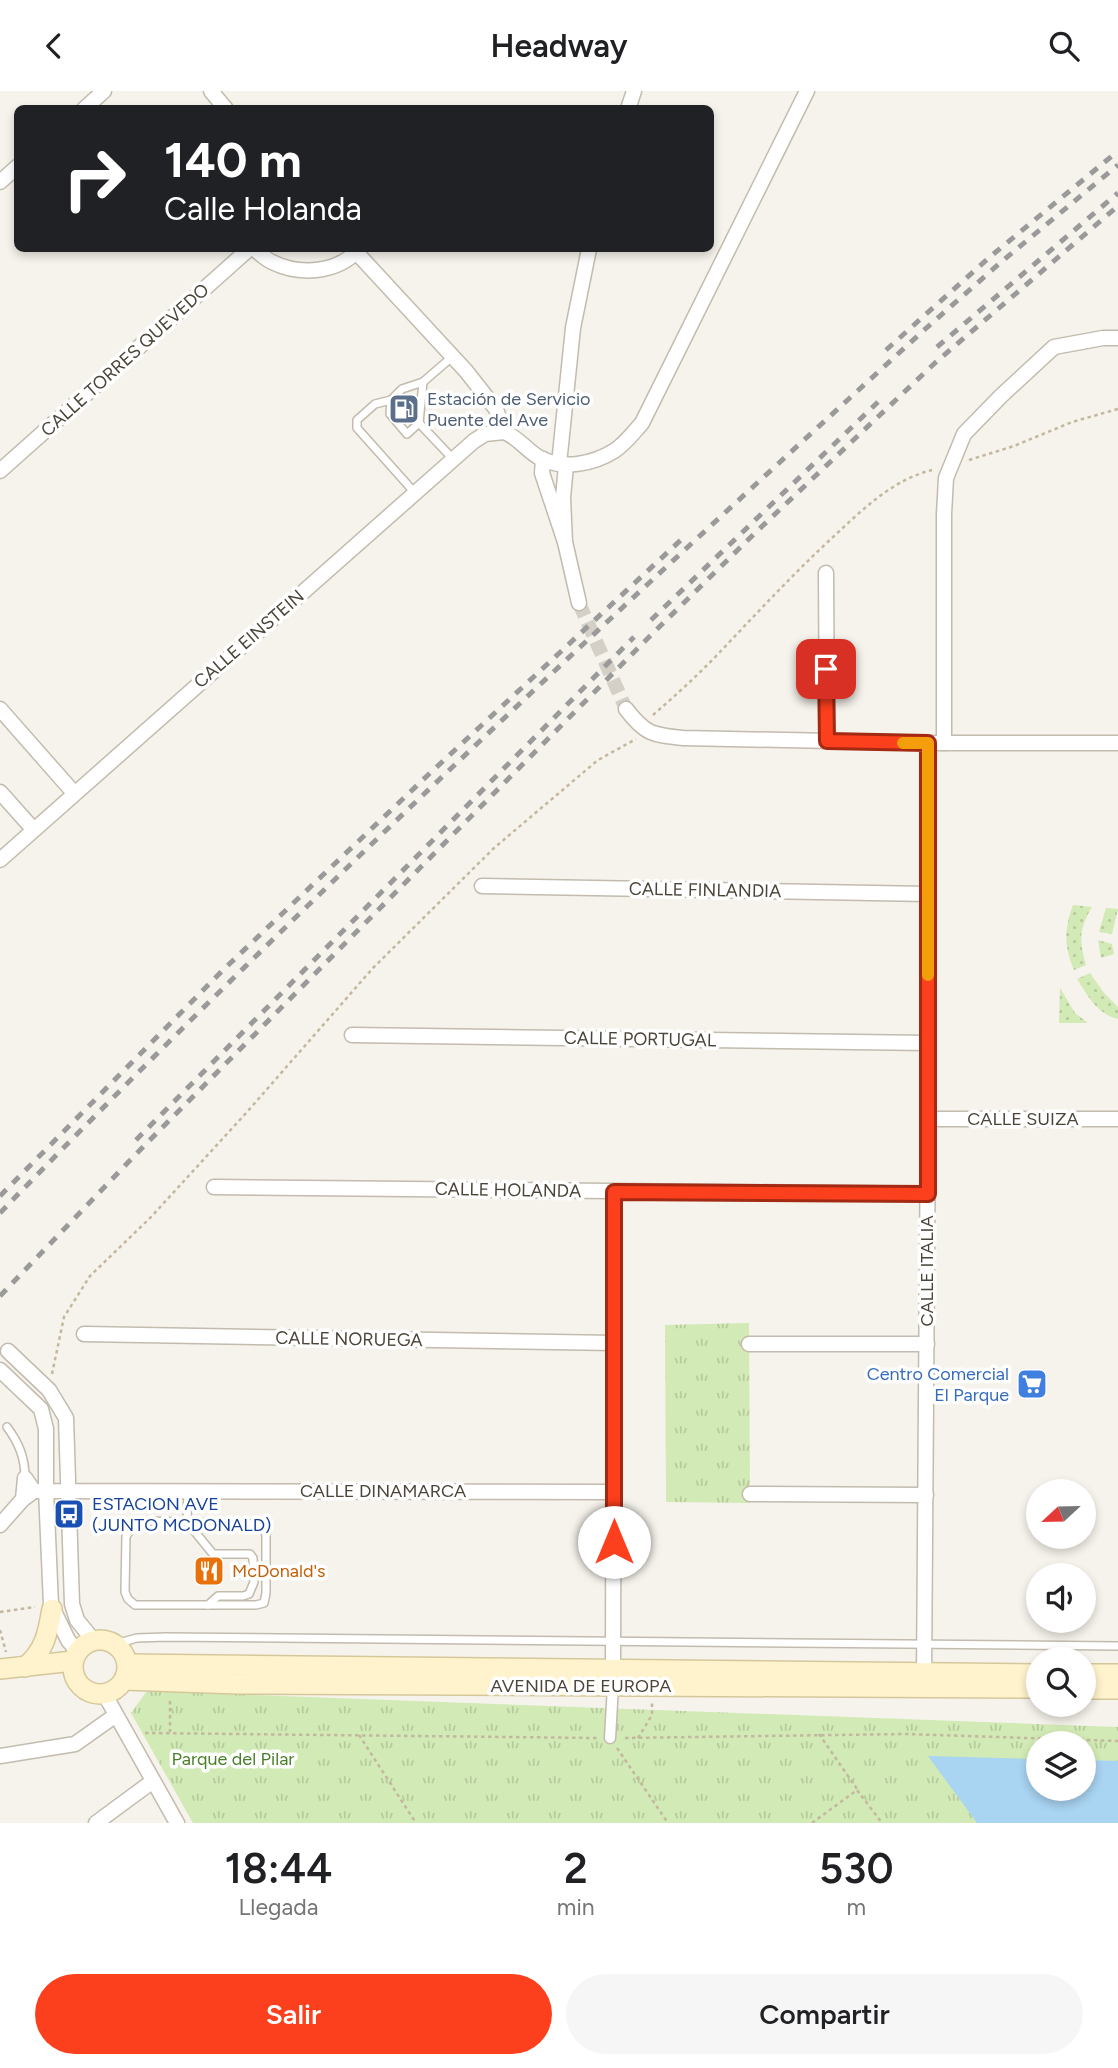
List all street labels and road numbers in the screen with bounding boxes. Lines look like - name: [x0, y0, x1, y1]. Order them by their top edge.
- street label: CALLE TORRES QUEVEDO: [36, 279, 214, 441]
- street label: CALLE EINSTEIN: [189, 585, 309, 693]
- street label: CALLE FINLANDIA: [629, 878, 781, 902]
- street label: CALLE PORTUGAL: [564, 1027, 717, 1051]
- street label: CALLE SUIZA: [967, 1108, 1079, 1130]
- street label: CALLE HOLANDA: [435, 1178, 581, 1202]
- street label: CALLE ITALIA: [916, 1215, 938, 1327]
- street label: CALLE NORUEGA: [275, 1327, 423, 1351]
- street label: CALLE DINAMARCA: [300, 1480, 466, 1502]
- street label: AVENIDA DE EUROPA: [490, 1675, 672, 1697]

